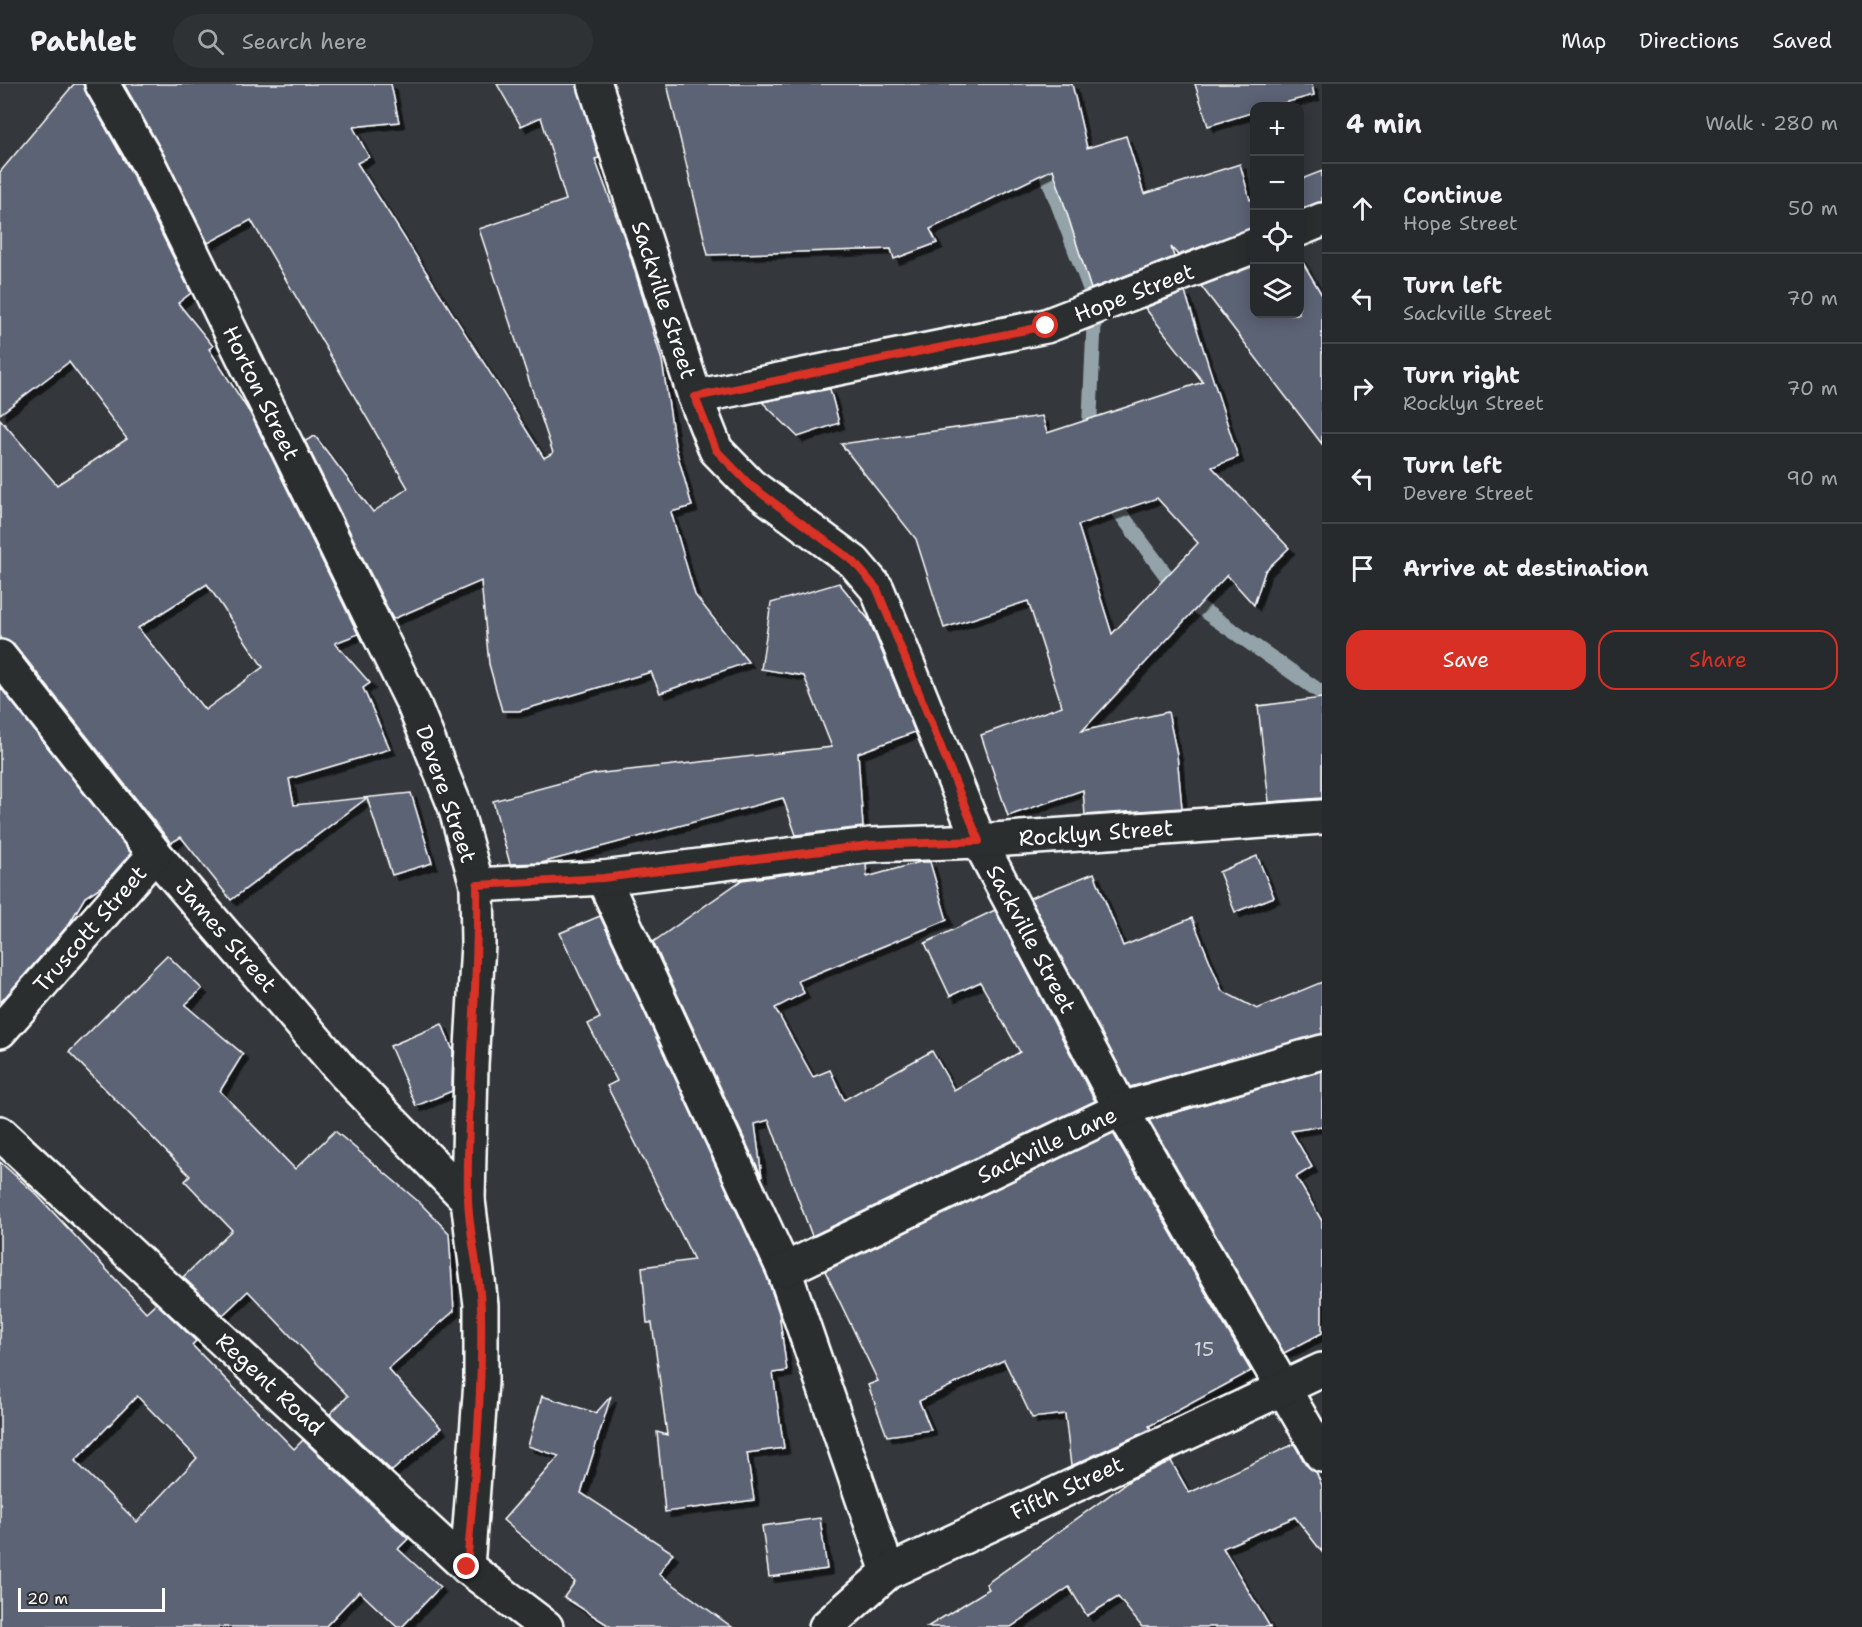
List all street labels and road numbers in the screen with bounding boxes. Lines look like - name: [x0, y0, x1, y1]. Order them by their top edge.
- street label: Sackville Street: [625, 217, 703, 383]
- street label: Hope Street: [1070, 257, 1198, 329]
- street label: Horton Street: [216, 321, 306, 465]
- street label: Devere Street: [409, 721, 483, 867]
- street label: Rocklyn Street: [1018, 813, 1174, 853]
- street label: Truscott Street: [27, 859, 153, 999]
- street label: Sackville Street: [980, 860, 1082, 1018]
- street label: James Street: [169, 873, 283, 999]
- street label: Sackville Lane: [973, 1100, 1121, 1190]
- street label: Regent Road: [210, 1326, 330, 1442]
- street label: Fifth Street: [1006, 1449, 1128, 1527]

